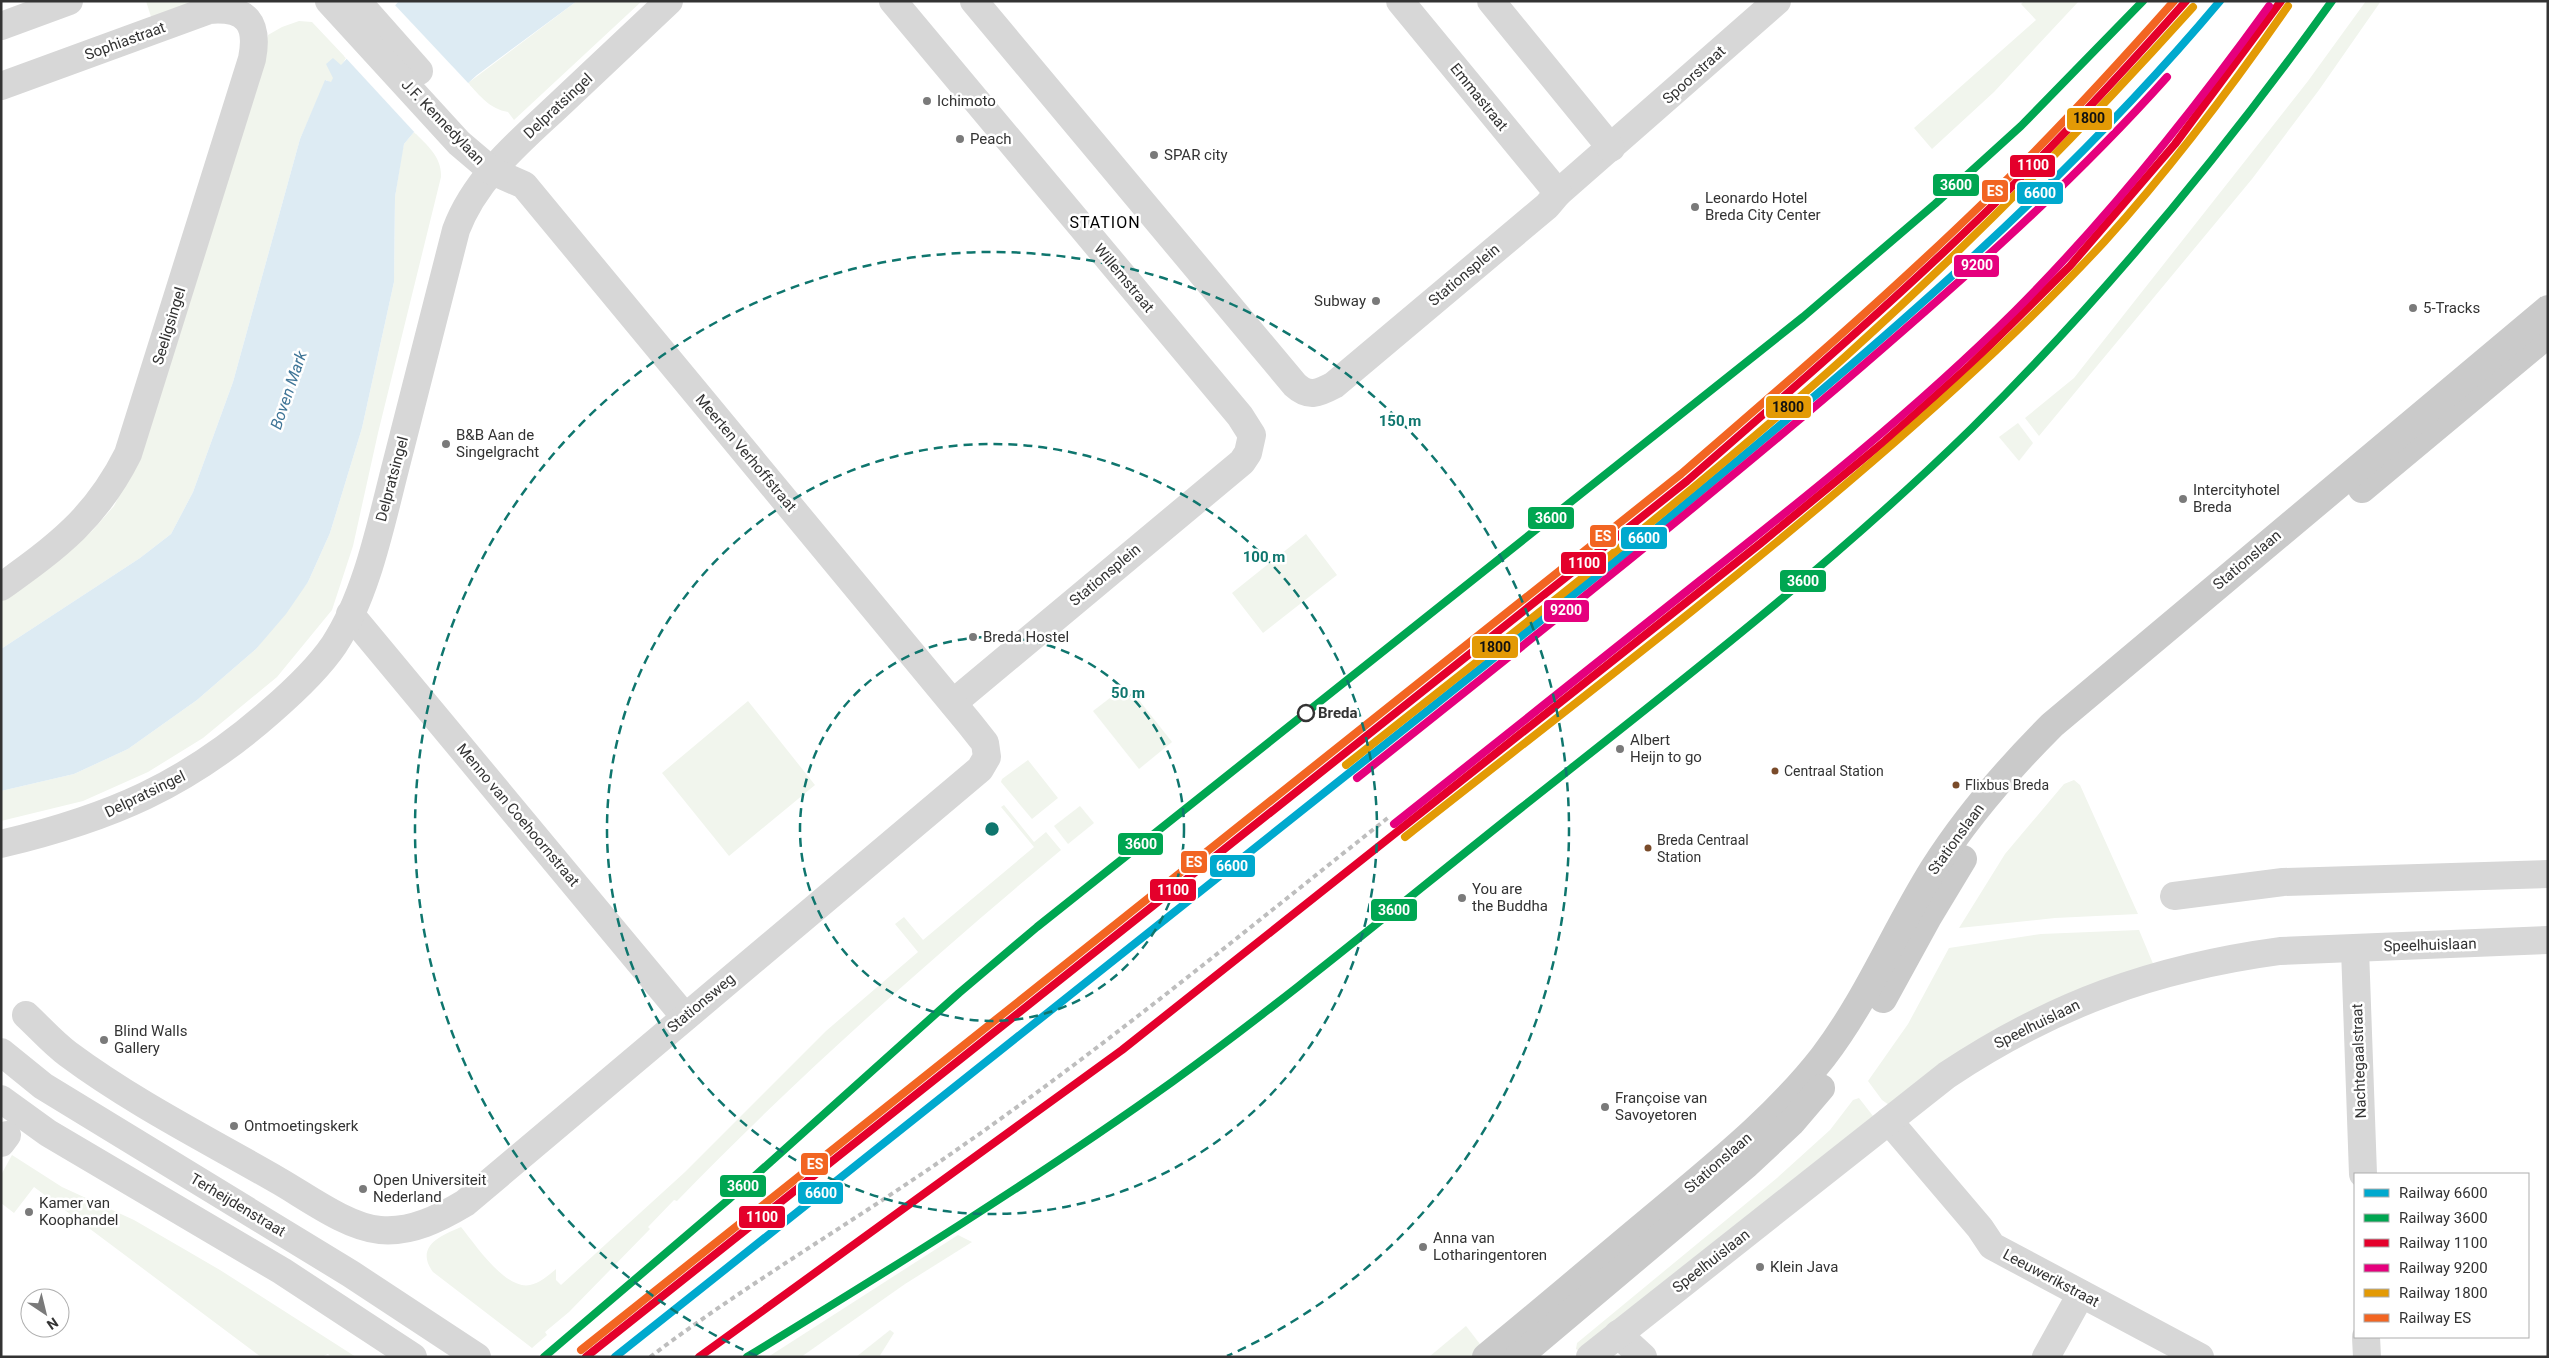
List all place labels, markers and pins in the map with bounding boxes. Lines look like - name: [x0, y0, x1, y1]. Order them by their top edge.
- place label: Ichimoto: [937, 92, 996, 110]
- marker: Ichimoto: [921, 95, 933, 107]
- place label: Peach: [970, 130, 1012, 148]
- marker: Peach: [954, 133, 966, 145]
- place label: SPAR city: [1164, 146, 1228, 164]
- marker: SPAR city: [1148, 149, 1160, 161]
- place label: Leonardo Hotel Breda City Center: [1705, 189, 1821, 224]
- marker: Leonardo Hotel Breda City Center: [1689, 201, 1701, 213]
- place label: Subway: [1314, 292, 1366, 310]
- marker: Subway: [1370, 295, 1382, 307]
- place label: 5-Tracks: [2423, 299, 2480, 317]
- marker: 5-Tracks: [2407, 302, 2419, 314]
- place label: B&B Aan de Singelgracht: [456, 426, 539, 461]
- marker: B&B Aan de Singelgracht: [440, 438, 452, 450]
- place label: Intercityhotel Breda: [2193, 481, 2280, 516]
- marker: Intercityhotel Breda: [2177, 493, 2189, 505]
- place label: Breda Hostel: [983, 628, 1069, 646]
- marker: Breda Hostel: [967, 631, 979, 643]
- marker: Breda: [1297, 704, 1315, 722]
- place label: Breda: [1318, 704, 1358, 722]
- place label: Albert Heijn to go: [1630, 731, 1702, 766]
- marker: Albert Heijn to go: [1614, 743, 1626, 755]
- place label: Centraal Station: [1784, 763, 1884, 779]
- marker: Centraal Station: [1770, 766, 1780, 776]
- place label: Flixbus Breda: [1965, 777, 2049, 793]
- marker: Flixbus Breda: [1951, 780, 1961, 790]
- centre of rings: [983, 820, 1001, 838]
- place label: Breda Centraal Station: [1657, 832, 1749, 865]
- marker: Breda Centraal Station: [1643, 843, 1653, 853]
- place label: You are the Buddha: [1472, 880, 1548, 915]
- marker: You are the Buddha: [1456, 892, 1468, 904]
- place label: Blind Walls Gallery: [114, 1022, 187, 1057]
- marker: Blind Walls Gallery: [98, 1034, 110, 1046]
- place label: Françoise van Savoyetoren: [1615, 1089, 1707, 1124]
- marker: Françoise van Savoyetoren: [1599, 1101, 1611, 1113]
- place label: Ontmoetingskerk: [244, 1117, 359, 1135]
- marker: Ontmoetingskerk: [228, 1120, 240, 1132]
- place label: Open Universiteit Nederland: [373, 1171, 486, 1206]
- marker: Open Universiteit Nederland: [357, 1183, 369, 1195]
- place label: Kamer van Koophandel: [39, 1194, 119, 1229]
- marker: Kamer van Koophandel: [23, 1206, 35, 1218]
- place label: Anna van Lotharingentoren: [1433, 1229, 1547, 1264]
- marker: Anna van Lotharingentoren: [1417, 1241, 1429, 1253]
- place label: Klein Java: [1770, 1258, 1838, 1276]
- marker: Klein Java: [1754, 1261, 1766, 1273]

